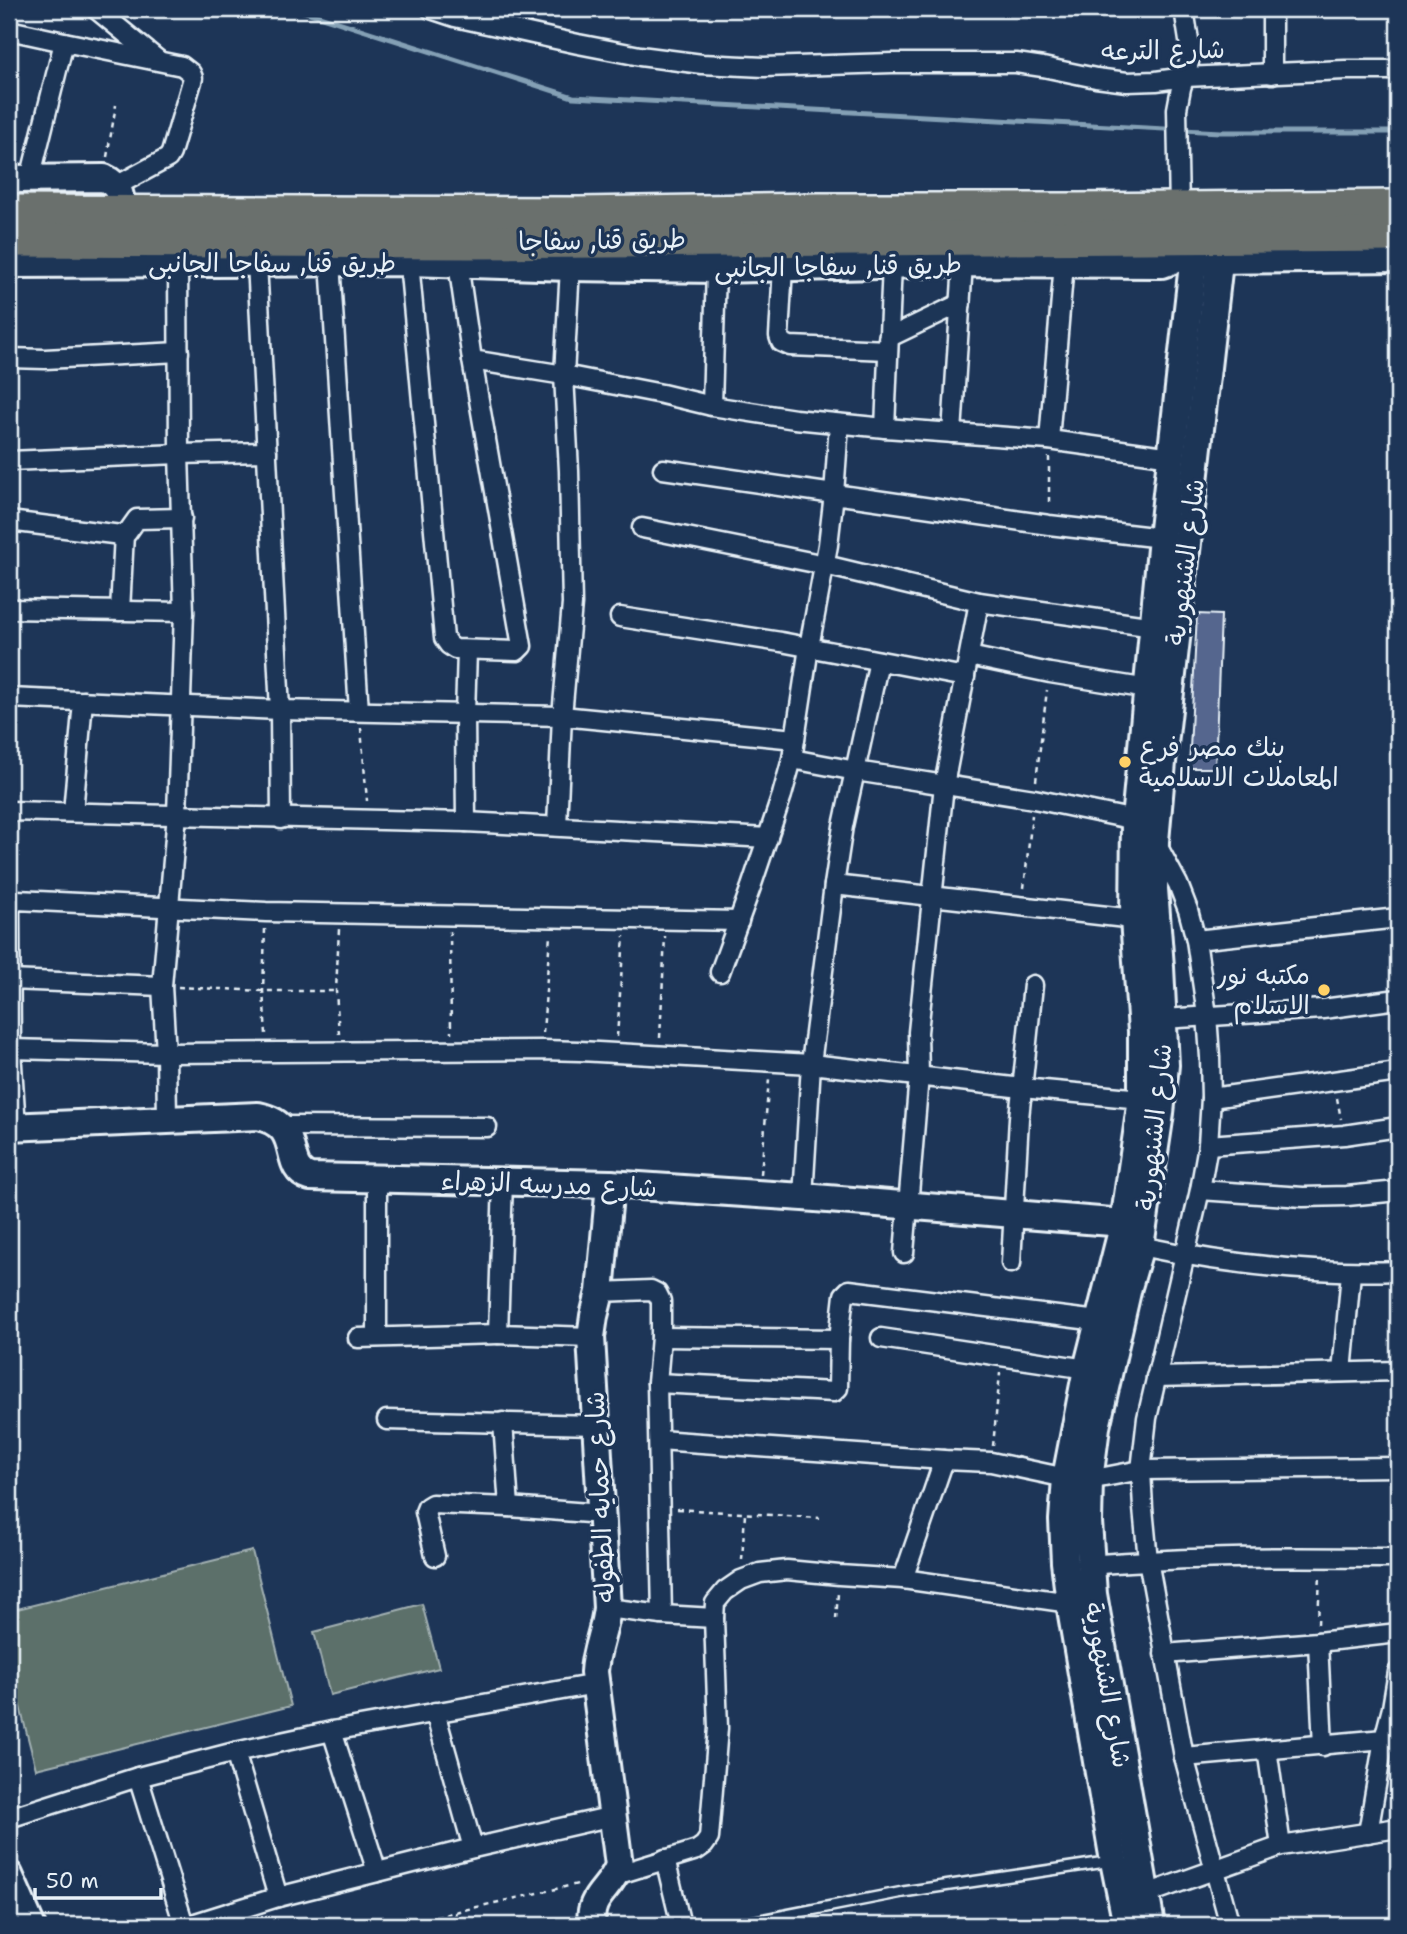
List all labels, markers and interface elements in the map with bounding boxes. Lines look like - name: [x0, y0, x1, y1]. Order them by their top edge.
- street label: شارع الترعه: [1101, 31, 1225, 69]
- street label: طريق قنا, سفاجا: [518, 221, 686, 258]
- street label: طريق قنا, سفاجا الجانبى: [148, 245, 396, 280]
- street label: طريق قنا, سفاجا الجانبى: [714, 246, 962, 285]
- street label: شارع الشنهورية: [1157, 477, 1213, 647]
- place label: بنك مصر فرع المعاملات الاسلامية: [1139, 729, 1339, 794]
- marker: بنك مصر فرع المعاملات الاسلامية: [1117, 754, 1133, 770]
- place label: مكتبه نور الاسلام: [1216, 957, 1310, 1025]
- marker: مكتبه نور الاسلام: [1316, 982, 1332, 998]
- street label: شارع الشنهورية: [1127, 1042, 1181, 1212]
- street label: شارع مدرسه الزهراء: [440, 1162, 658, 1206]
- street label: شارع حمايه الطفوله: [576, 1390, 624, 1604]
- street label: شارع الشنهورية: [1076, 1599, 1140, 1771]
- scale bar: [35, 1857, 161, 1901]
- text: 50 m: [46, 1867, 99, 1895]

